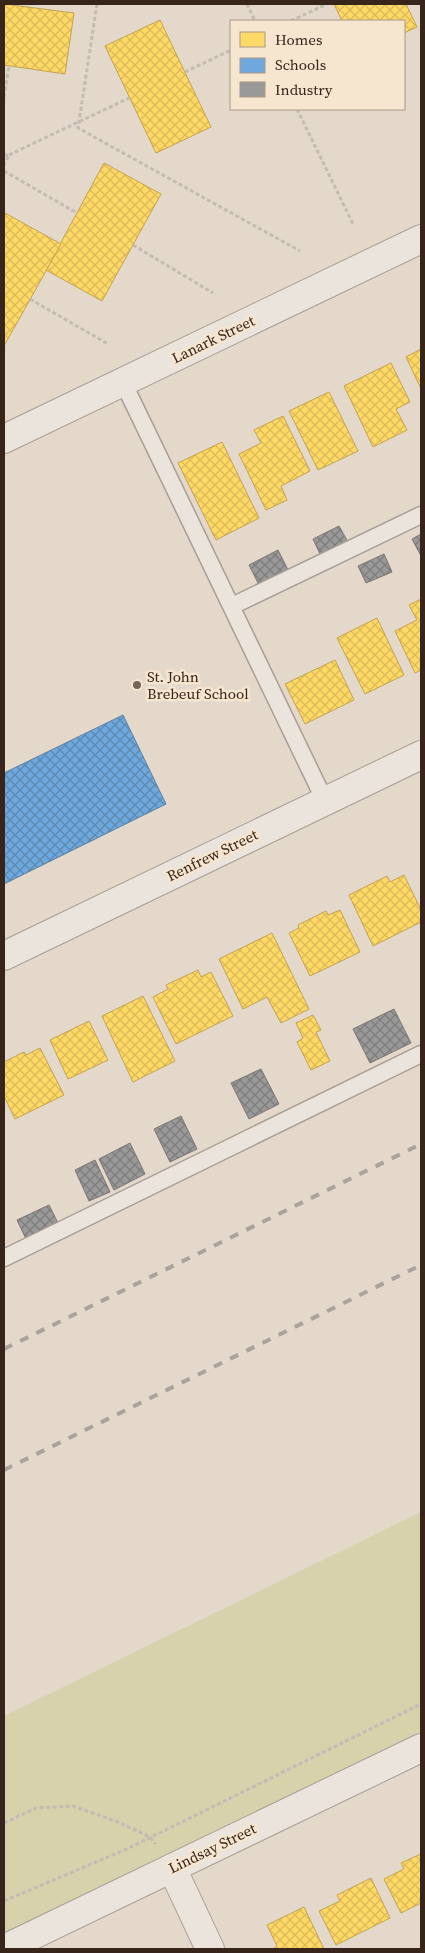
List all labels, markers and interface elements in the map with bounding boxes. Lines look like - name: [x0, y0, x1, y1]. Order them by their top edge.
- legend: [230, 20, 405, 110]
- text: Homes: [275, 29, 322, 50]
- text: Schools: [275, 54, 326, 75]
- text: Industry: [275, 79, 333, 100]
- street label: Lanark Street: [168, 310, 258, 368]
- place label: St. John Brebeuf School: [147, 666, 249, 704]
- marker: St. John Brebeuf School: [131, 679, 143, 691]
- street label: Renfrew Street: [163, 824, 261, 886]
- street label: Lindsay Street: [165, 1818, 259, 1878]

